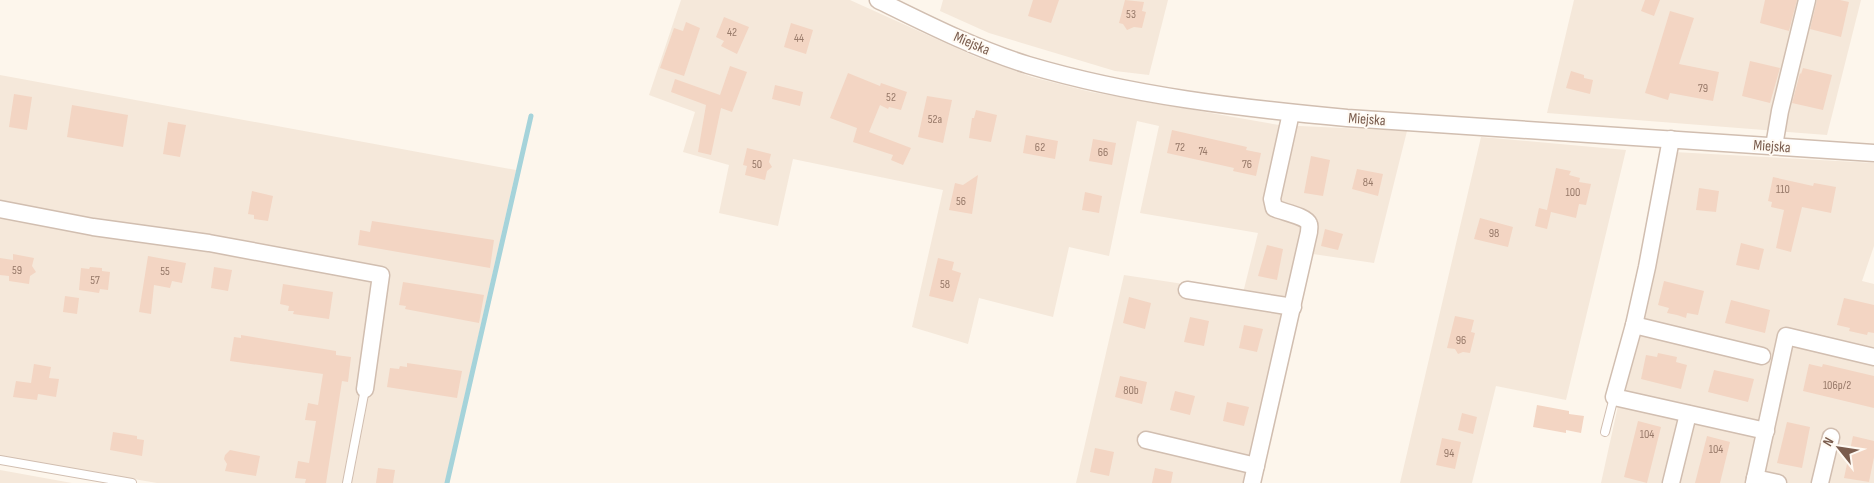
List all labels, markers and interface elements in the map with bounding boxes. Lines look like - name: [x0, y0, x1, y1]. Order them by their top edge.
- house number: 53: [1126, 7, 1136, 22]
- house number: 42: [727, 25, 737, 40]
- street label: Miejska: [951, 27, 993, 60]
- house number: 44: [794, 31, 804, 46]
- house number: 79: [1698, 81, 1708, 96]
- house number: 52: [886, 90, 896, 105]
- street label: Miejska: [1348, 109, 1386, 130]
- house number: 52a: [928, 112, 943, 127]
- street label: Miejska: [1753, 136, 1791, 157]
- house number: 62: [1035, 140, 1045, 155]
- house number: 72: [1175, 140, 1185, 155]
- house number: 74: [1198, 144, 1208, 159]
- house number: 66: [1098, 145, 1108, 160]
- house number: 50: [752, 157, 762, 172]
- house number: 76: [1242, 157, 1252, 172]
- house number: 84: [1363, 175, 1373, 190]
- house number: 110: [1776, 182, 1790, 197]
- house number: 100: [1566, 185, 1580, 200]
- house number: 56: [956, 194, 966, 209]
- house number: 98: [1489, 226, 1499, 241]
- house number: 59: [12, 263, 22, 278]
- house number: 55: [160, 264, 170, 279]
- house number: 57: [90, 273, 100, 288]
- house number: 58: [940, 277, 950, 292]
- house number: 96: [1456, 333, 1466, 348]
- house number: 106p/2: [1823, 378, 1851, 393]
- house number: 80b: [1123, 383, 1139, 398]
- north arrow: [1814, 423, 1864, 473]
- house number: 104: [1640, 427, 1654, 442]
- text: N: [1819, 434, 1837, 449]
- house number: 104: [1709, 442, 1723, 457]
- house number: 94: [1444, 446, 1454, 461]

